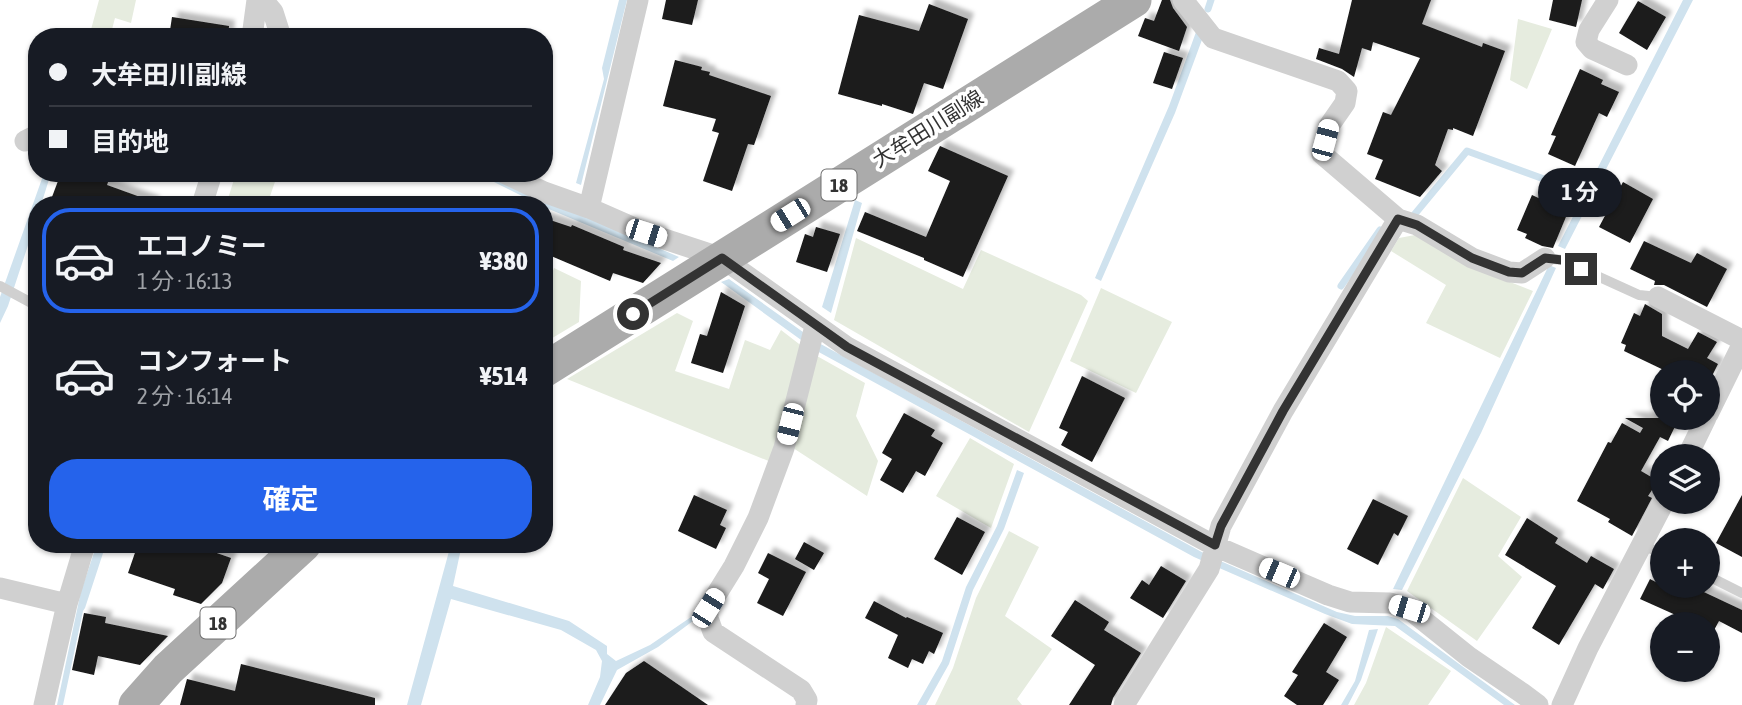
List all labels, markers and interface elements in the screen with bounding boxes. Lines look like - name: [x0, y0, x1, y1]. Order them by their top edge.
- text: 大牟田川副線: [91, 60, 247, 90]
- street label: 大牟田川副線: [868, 85, 987, 172]
- car: [1310, 117, 1341, 163]
- text: 目的地: [91, 127, 169, 157]
- callout: 1 分: [1539, 168, 1623, 216]
- road number: 18: [822, 169, 856, 200]
- text: 1 分: [1562, 179, 1598, 205]
- car: [767, 195, 814, 235]
- car: [623, 217, 670, 249]
- icon: car: [53, 229, 116, 292]
- text: エコノミー: [137, 231, 267, 261]
- text: ¥380: [480, 246, 528, 276]
- route end: [1565, 253, 1597, 285]
- text: 1 分 · 16:13: [137, 268, 233, 294]
- route start: [617, 298, 649, 330]
- icon: car: [53, 344, 116, 407]
- text: コンフォート: [137, 346, 292, 376]
- map controls: [1650, 360, 1720, 682]
- button: locate: [1650, 360, 1720, 430]
- text: ¥514: [480, 361, 528, 391]
- text: 2 分 · 16:14: [137, 383, 233, 409]
- car: [775, 401, 806, 447]
- button: layers: [1650, 444, 1720, 514]
- button: 確定: [49, 459, 532, 539]
- button: +: [1650, 528, 1720, 598]
- car: [1256, 555, 1303, 591]
- car: [688, 585, 729, 631]
- car: [1386, 593, 1433, 625]
- road number: 18: [200, 608, 235, 638]
- button: −: [1650, 612, 1720, 682]

